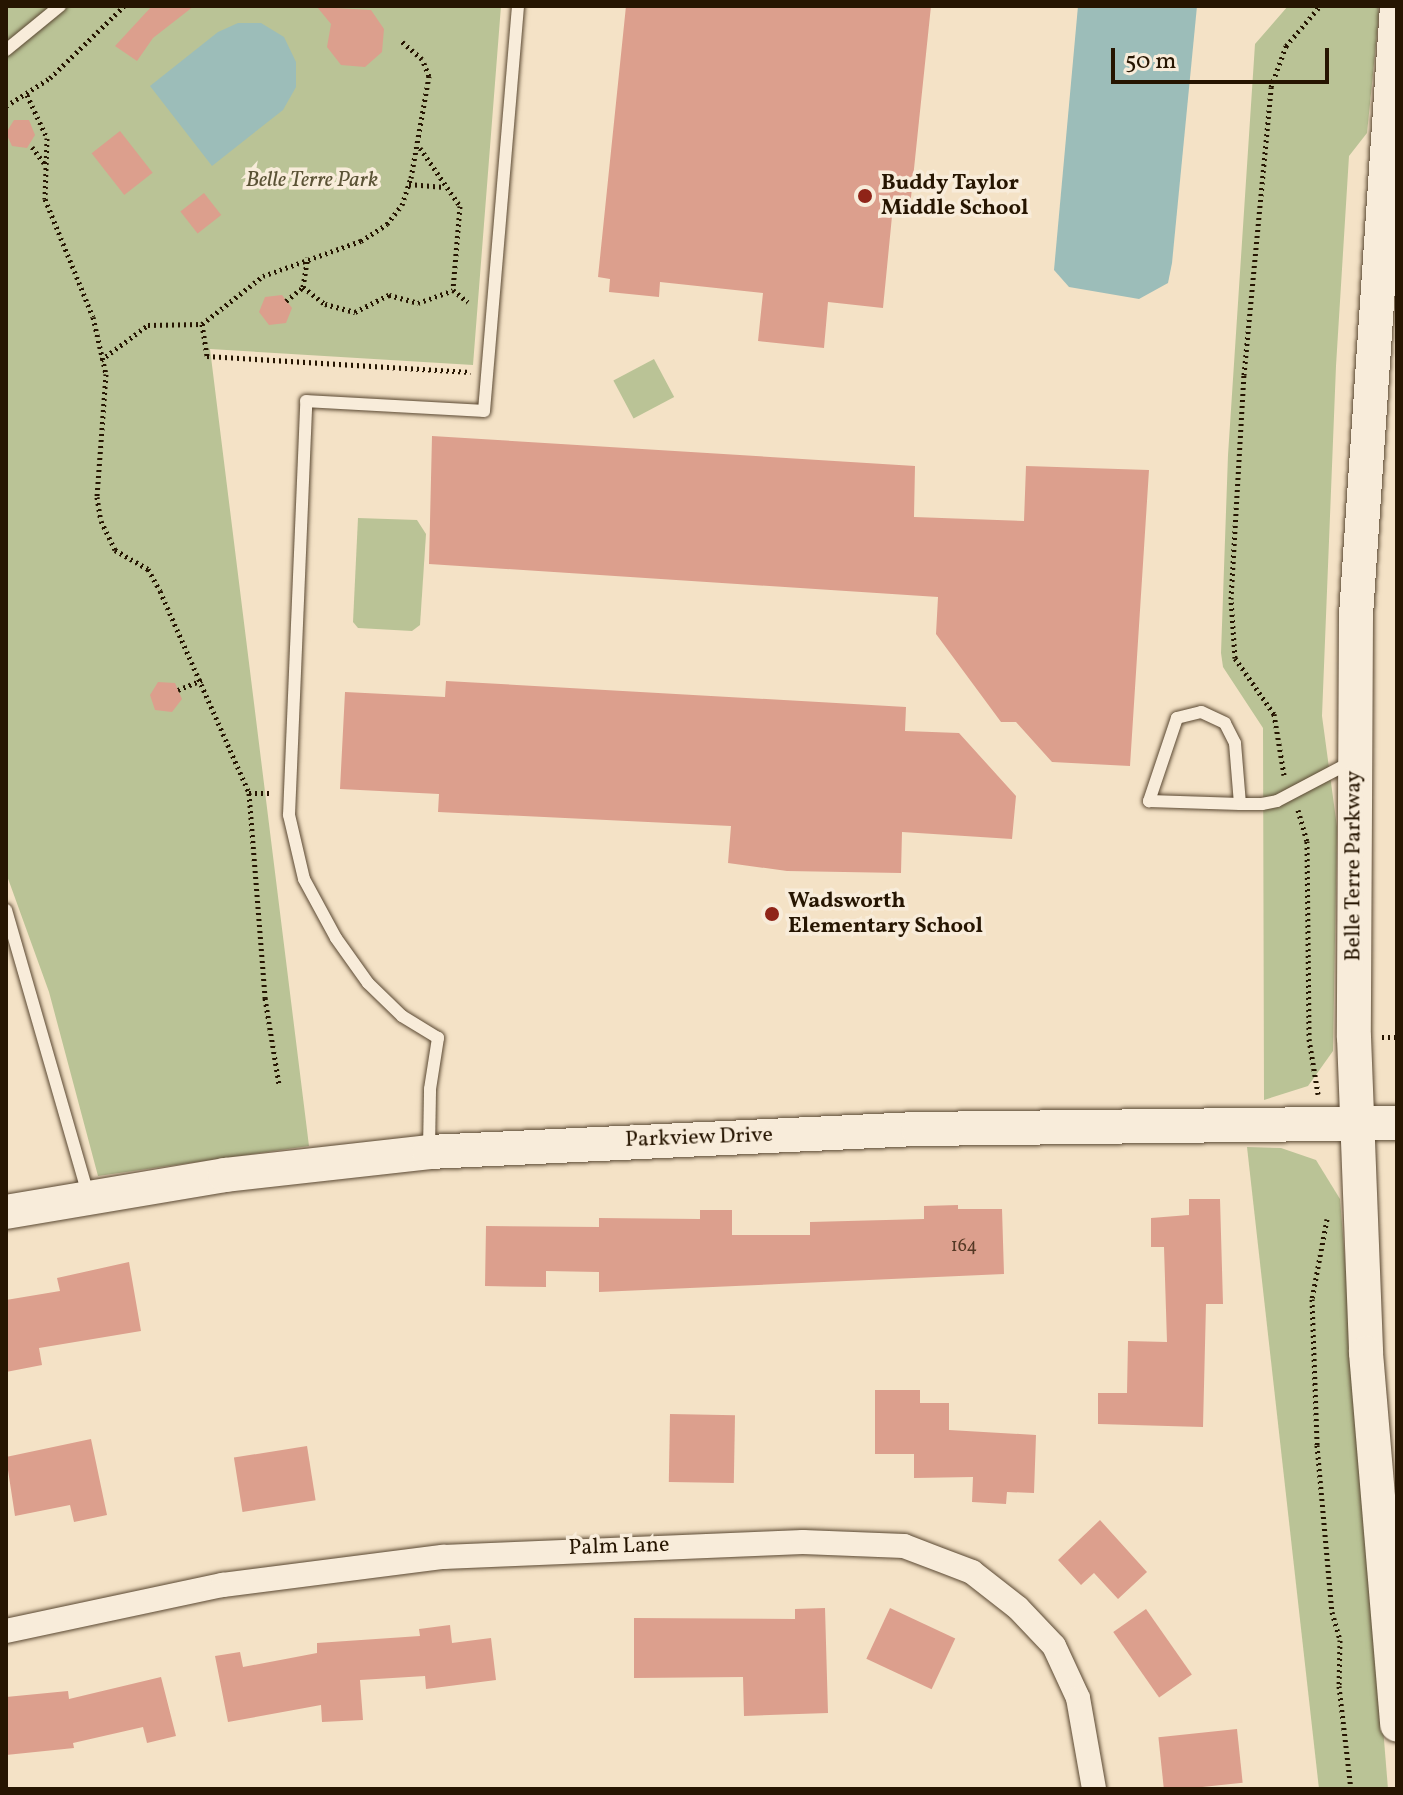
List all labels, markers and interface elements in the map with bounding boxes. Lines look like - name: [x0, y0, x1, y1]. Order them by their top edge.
- scale bar: [1115, 32, 1333, 82]
- text: 50 m: [1125, 45, 1177, 79]
- park label: Belle Terre Park: [246, 168, 378, 194]
- place label: Buddy Taylor Middle School: [881, 170, 1028, 222]
- marker: Buddy Taylor Middle School: [856, 187, 874, 205]
- street label: Belle Terre Parkway: [1341, 770, 1367, 962]
- place label: Wadsworth Elementary School: [788, 888, 983, 940]
- marker: Wadsworth Elementary School: [763, 905, 781, 923]
- street label: Parkview Drive: [624, 1122, 774, 1154]
- house number: 164: [951, 1236, 977, 1258]
- street label: Palm Lane: [568, 1532, 670, 1562]

